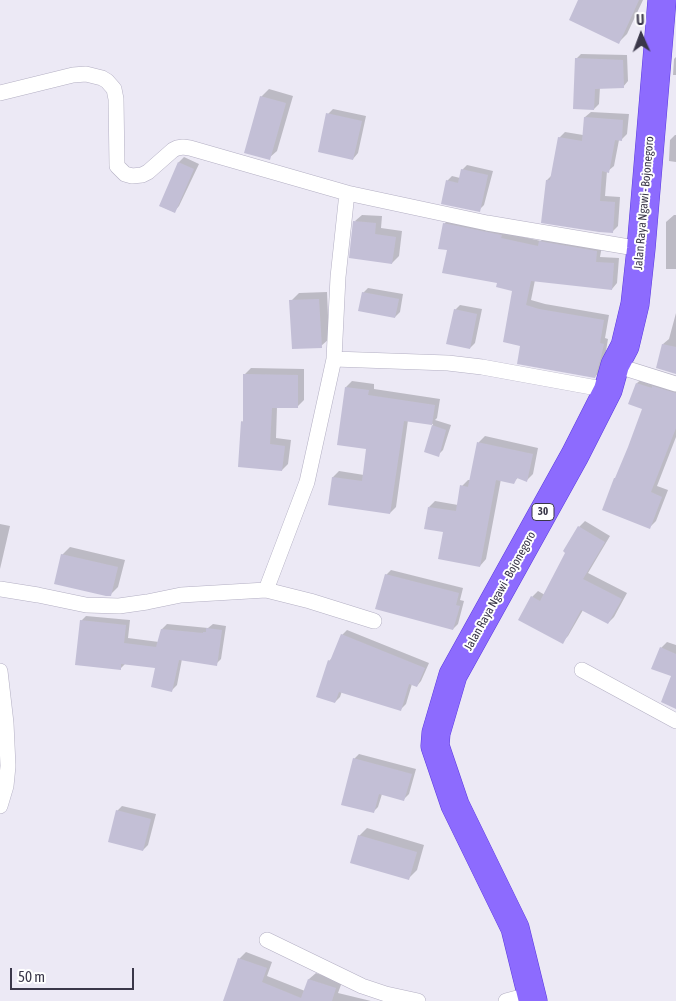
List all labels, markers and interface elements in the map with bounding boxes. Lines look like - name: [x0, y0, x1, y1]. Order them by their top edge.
- north arrow: [616, 10, 666, 60]
- text: U: [636, 12, 645, 28]
- street label: Jalan Raya Ngawi - Bojonegoro: [631, 136, 657, 270]
- road number: 30: [532, 504, 554, 520]
- street label: Jalan Raya Ngawi - Bojonegoro: [461, 529, 539, 653]
- scale bar: [12, 958, 136, 990]
- text: 50 m: [18, 968, 45, 985]

